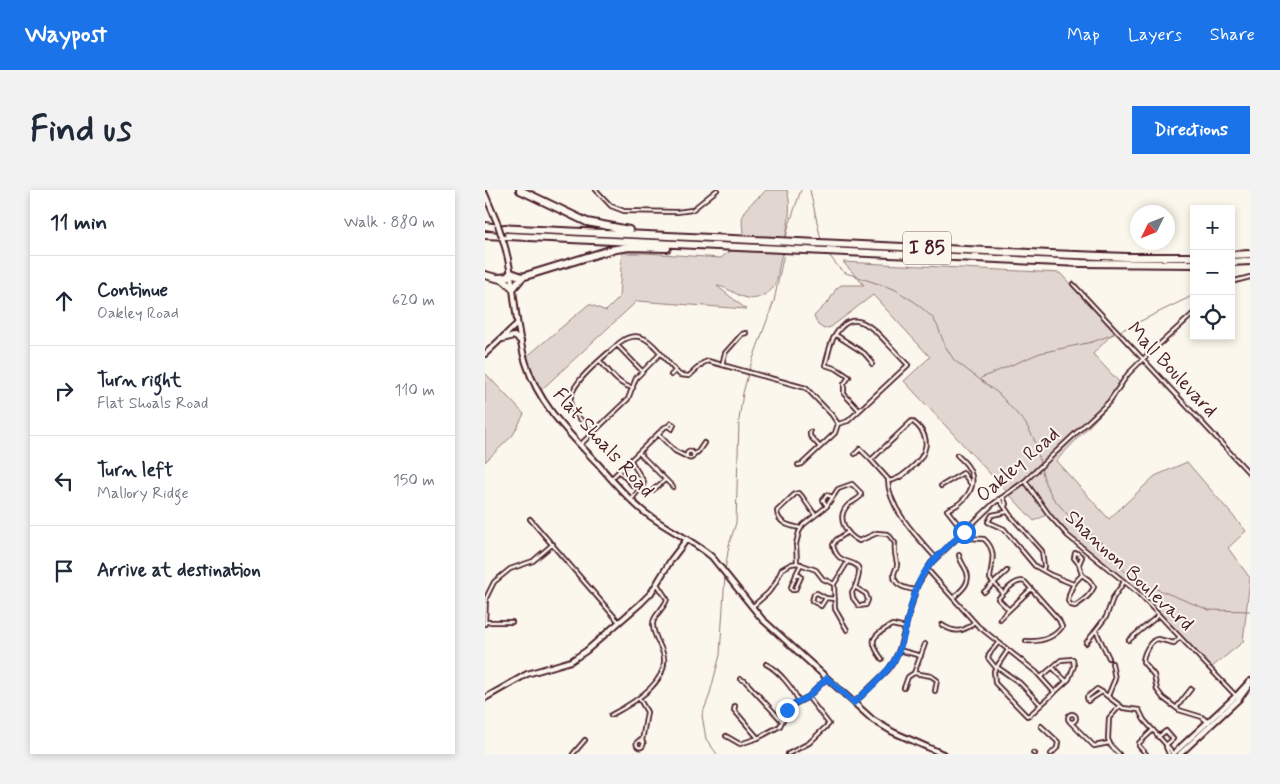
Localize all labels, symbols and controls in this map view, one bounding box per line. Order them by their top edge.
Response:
text: Waypost [25,20,107,51]
text: Map [1067,23,1100,47]
text: Layers [1128,23,1182,47]
text: Share [1210,23,1255,47]
button: Directions [1132,106,1250,154]
text: Find us [30,107,132,153]
north arrow [1130,205,1175,250]
map controls [1190,205,1235,340]
button: + [1190,205,1235,250]
text: 11 min [50,209,107,237]
text: Walk · 880 m [344,212,435,233]
road number: I 85 [903,232,951,264]
button: − [1190,250,1235,295]
text: Continue [97,278,168,303]
icon: ahead [50,287,78,315]
text: 620 m [392,290,435,311]
button: locate [1190,295,1235,340]
text: Oakley Road [97,303,179,324]
street label: Mall Boulevard [1121,316,1223,424]
text: Turn right [97,368,181,393]
icon: right [50,377,78,405]
text: 110 m [394,380,435,401]
street label: Flat Shoals Road [546,382,660,504]
text: Flat Shoals Road [97,393,208,414]
street label: Oakley Road [971,421,1065,509]
text: Turn left [97,458,173,483]
icon: left [50,467,78,495]
text: 150 m [393,470,435,491]
text: Mallory Ridge [97,483,189,504]
street label: Shannon Boulevard [1059,504,1199,638]
route start [953,521,976,544]
icon: arrive [50,557,78,585]
text: Arrive at destination [97,558,261,583]
route end [776,699,799,722]

